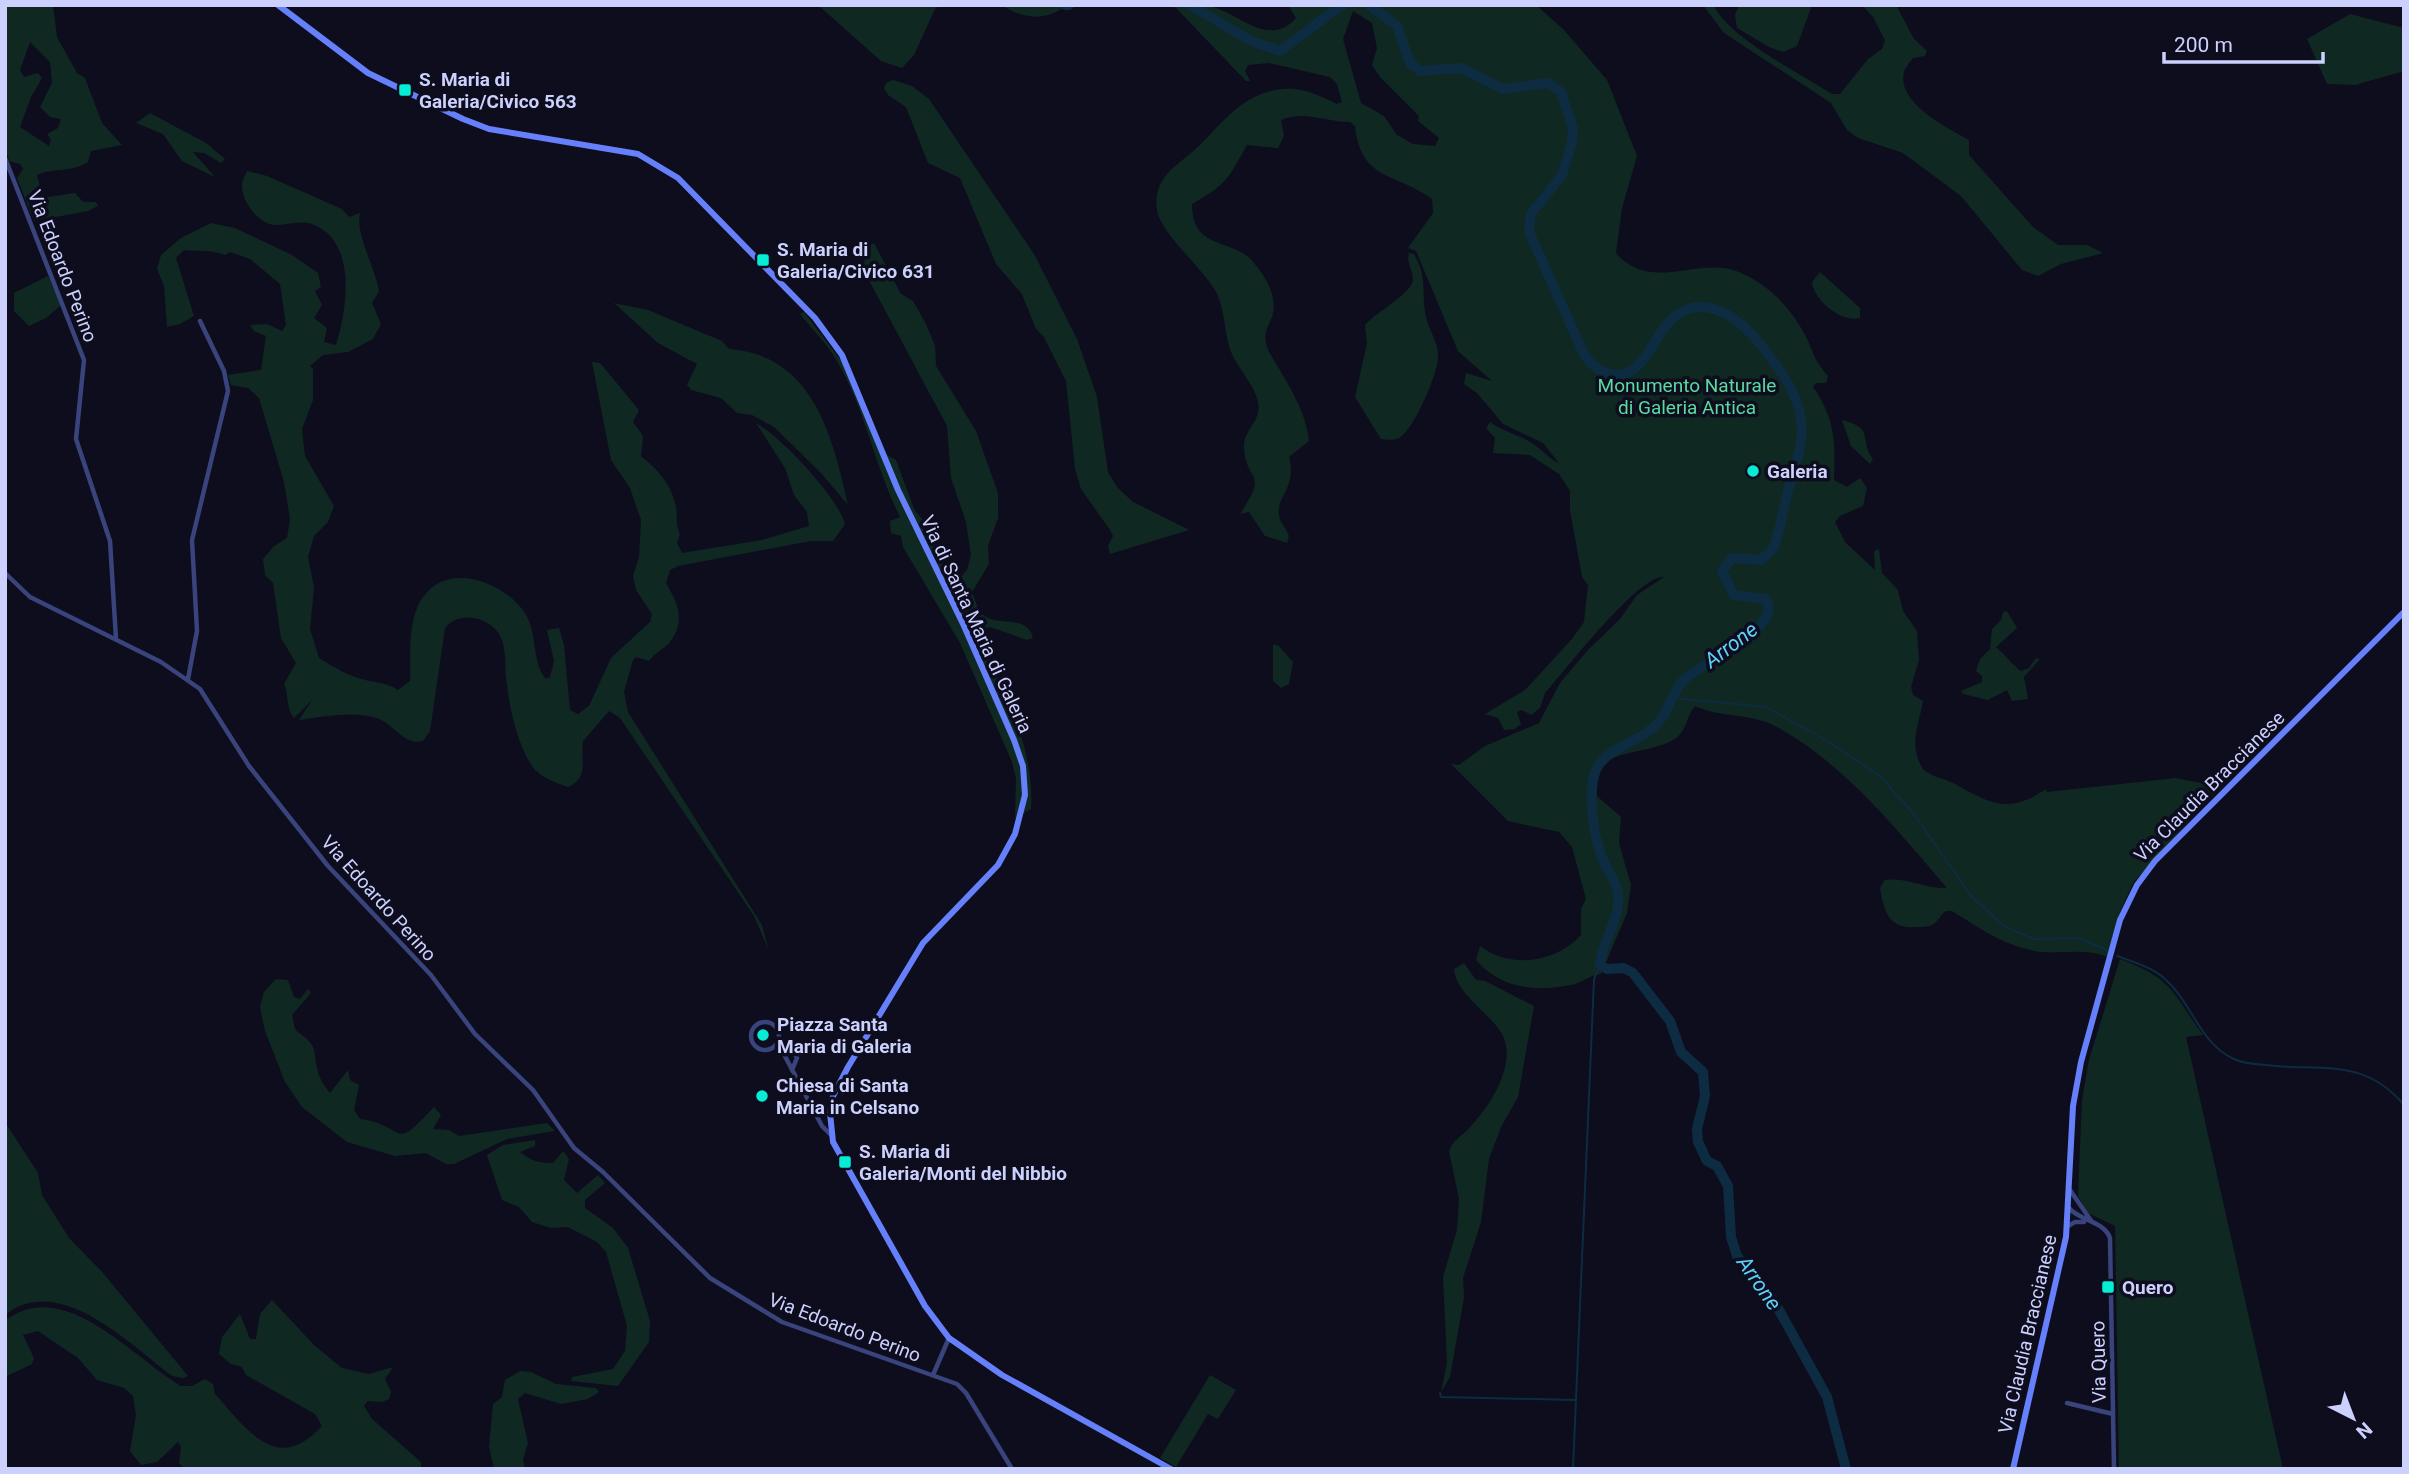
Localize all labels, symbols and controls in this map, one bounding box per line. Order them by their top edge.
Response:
scale bar [2164,21,2323,65]
text: 200 m [2174,33,2233,57]
place label: S. Maria di Galeria/Civico 563 [419,68,577,113]
marker: S. Maria di Galeria/Civico 563 [397,82,413,98]
street label: Via Edoardo Perino [23,187,102,346]
place label: S. Maria di Galeria/Civico 631 [777,238,935,283]
marker: S. Maria di Galeria/Civico 631 [755,252,771,268]
park label: Monumento Naturale di Galeria Antica [1598,374,1776,419]
place label: Galeria [1767,460,1828,483]
marker: Galeria [1745,463,1761,479]
street label: Via di Santa Maria di Galeria [916,512,1037,737]
water label: Arrone [1699,617,1763,673]
street label: Via Claudia Braccianese [2129,706,2289,866]
street label: Via Edoardo Perino [316,831,441,966]
place label: Piazza Santa Maria di Galeria [777,1013,912,1058]
marker: Piazza Santa Maria di Galeria [755,1027,771,1043]
place label: Chiesa di Santa Maria in Celsano [776,1074,919,1119]
marker: Chiesa di Santa Maria in Celsano [754,1088,770,1104]
place label: S. Maria di Galeria/Monti del Nibbio [859,1140,1067,1185]
marker: S. Maria di Galeria/Monti del Nibbio [837,1154,853,1170]
street label: Via Claudia Braccianese [1993,1232,2062,1436]
water label: Arrone [1731,1250,1786,1315]
place label: Quero [2122,1276,2174,1299]
marker: Quero [2100,1279,2116,1295]
street label: Via Edoardo Perino [765,1288,924,1367]
street label: Via Quero [2086,1321,2111,1403]
north arrow [2318,1383,2388,1453]
text: N [2351,1417,2377,1443]

